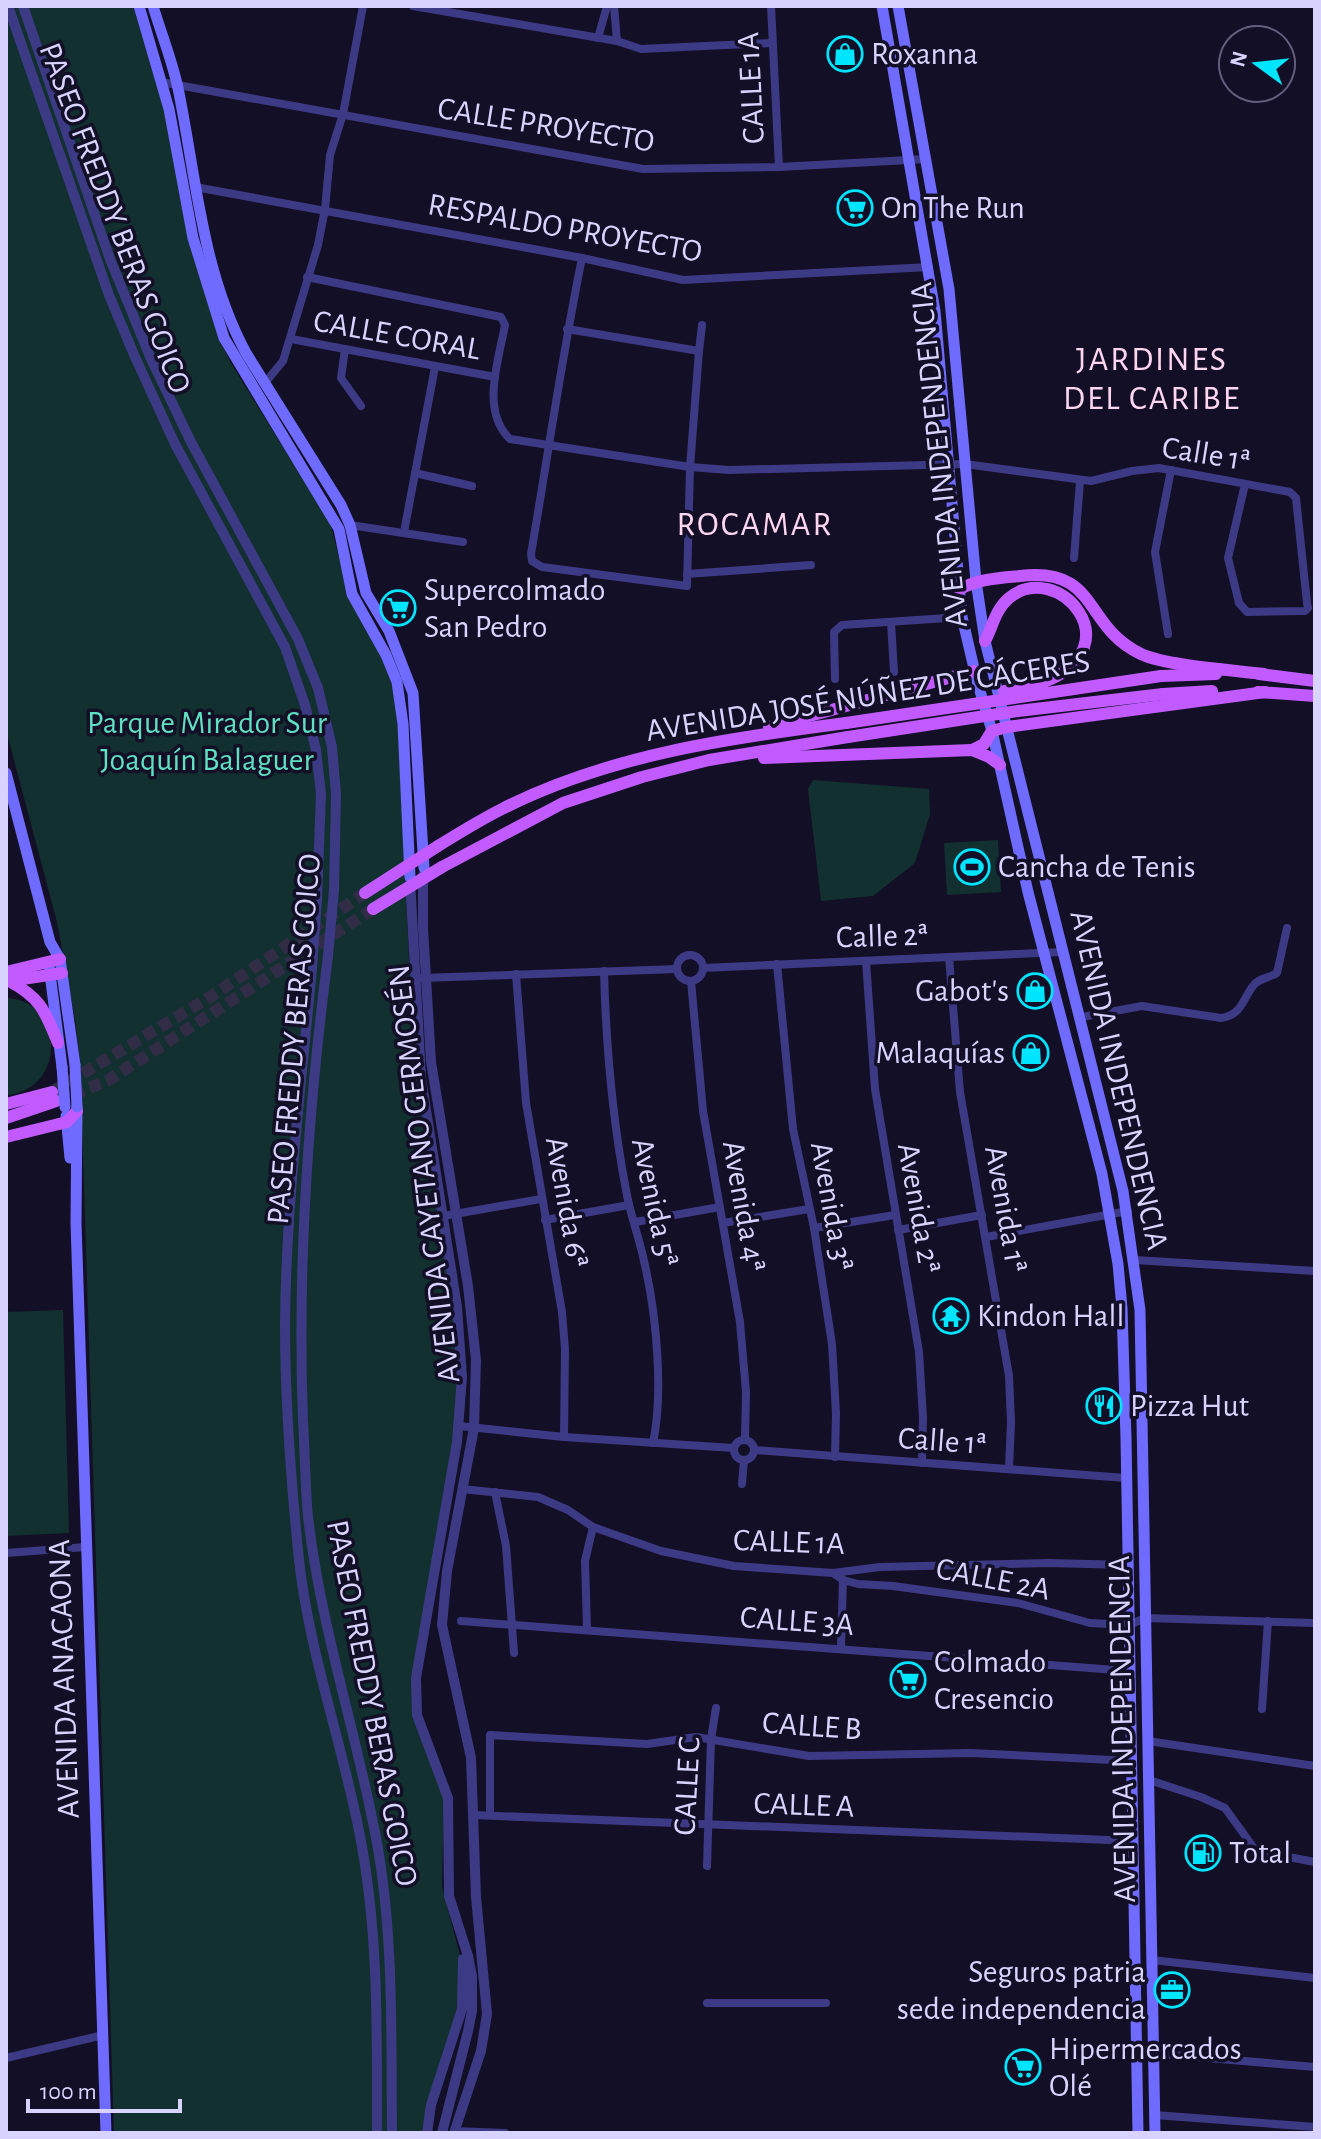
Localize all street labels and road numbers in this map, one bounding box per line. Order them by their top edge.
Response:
street label: CALLE 1A [732,31,770,145]
street label: PASEO FREDDY BERAS GOICO [33,38,197,398]
street label: CALLE PROYECTO [435,92,657,158]
street label: RESPALDO PROYECTO [425,188,705,268]
street label: AVENIDA INDEPENDENCIA [905,281,973,629]
street label: CALLE CORAL [311,305,484,366]
street label: Calle 1ª [1160,431,1252,477]
street label: AVENIDA JOSÉ NÚÑEZ DE CÁCERES [643,642,1092,747]
street label: PASEO FREDDY BERAS GOICO [262,852,326,1226]
street label: AVENIDA INDEPENDENCIA [1064,907,1174,1253]
street label: Calle 2ª [835,918,929,954]
street label: AVENIDA CAYETANO GERMOSÉN [379,963,466,1385]
street label: Avenida 6ª [540,1134,594,1270]
street label: Avenida 5ª [626,1135,684,1269]
street label: Avenida 4ª [717,1138,771,1274]
street label: Avenida 3ª [805,1139,859,1273]
street label: Avenida 2ª [892,1141,946,1275]
street label: Avenida 1ª [979,1143,1033,1275]
street label: Calle 1ª [897,1422,987,1460]
street label: PASEO FREDDY BERAS GOICO [321,1517,423,1889]
street label: CALLE 1A [732,1524,846,1560]
street label: AVENIDA ANACAONA [43,1539,85,1819]
street label: CALLE 2A [933,1552,1053,1606]
street label: AVENIDA INDEPENDENCIA [1103,1555,1141,1903]
street label: CALLE 3A [739,1601,855,1641]
street label: CALLE B [761,1707,863,1745]
street label: CALLE C [668,1736,706,1836]
street label: CALLE A [753,1787,855,1823]

